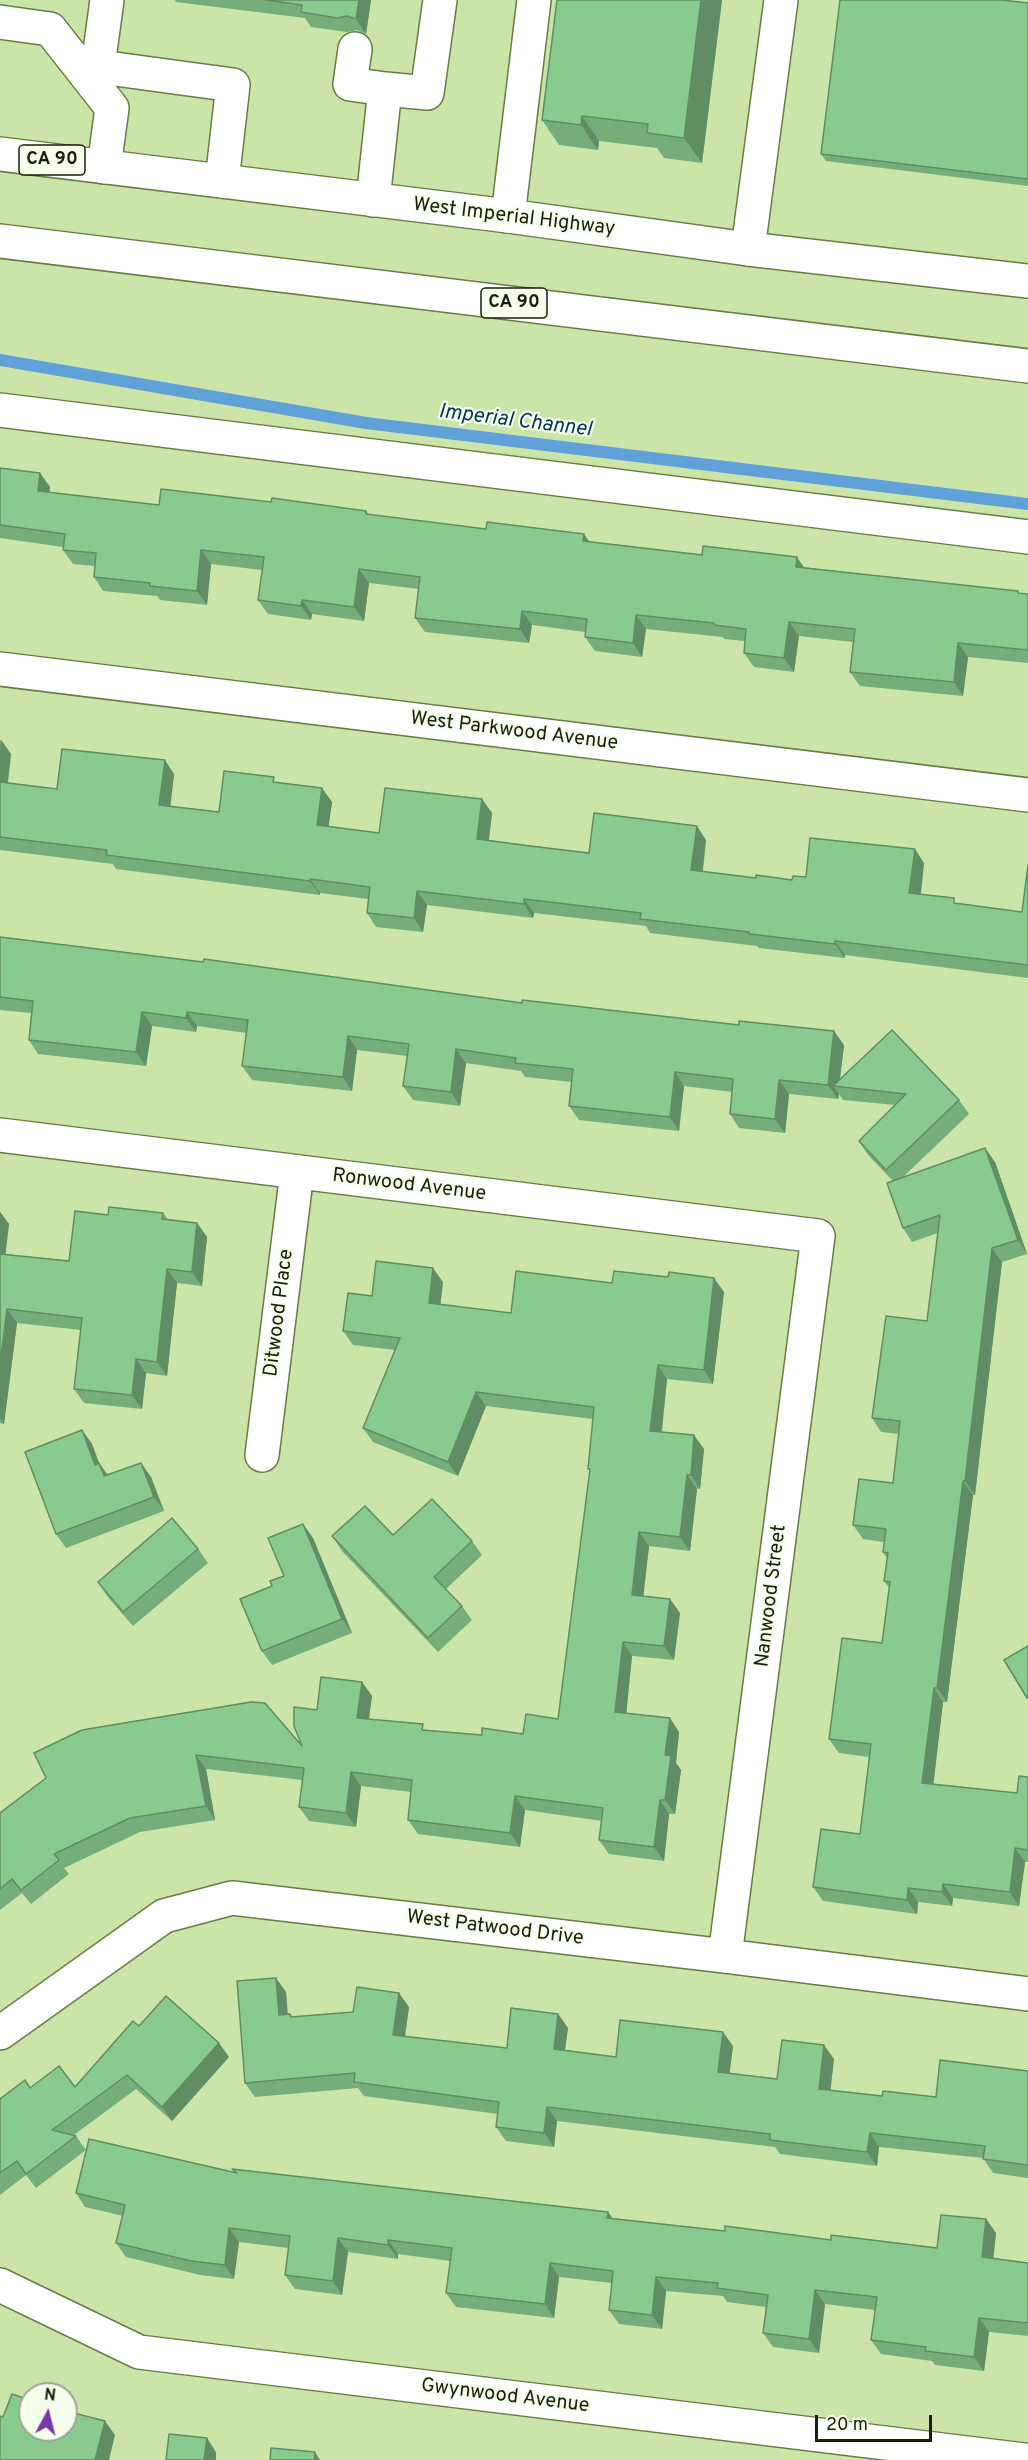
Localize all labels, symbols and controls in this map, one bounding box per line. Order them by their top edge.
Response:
road number: CA 90 [19,145,85,175]
street label: West Imperial Highway [411,194,617,242]
road number: CA 90 [481,288,547,318]
water label: Imperial Channel [437,400,593,444]
street label: West Parkwood Avenue [409,707,619,757]
street label: Ronwood Avenue [331,1165,487,1207]
street label: Ditwood Place [260,1248,300,1378]
street label: Nanwood Street [751,1523,793,1669]
street label: West Patwood Drive [405,1906,585,1952]
street label: Gwynwood Avenue [419,2375,591,2419]
north arrow [18,2382,78,2442]
text: N [43,2385,57,2407]
scale bar [818,2403,935,2441]
text: 20 m [826,2414,868,2437]

